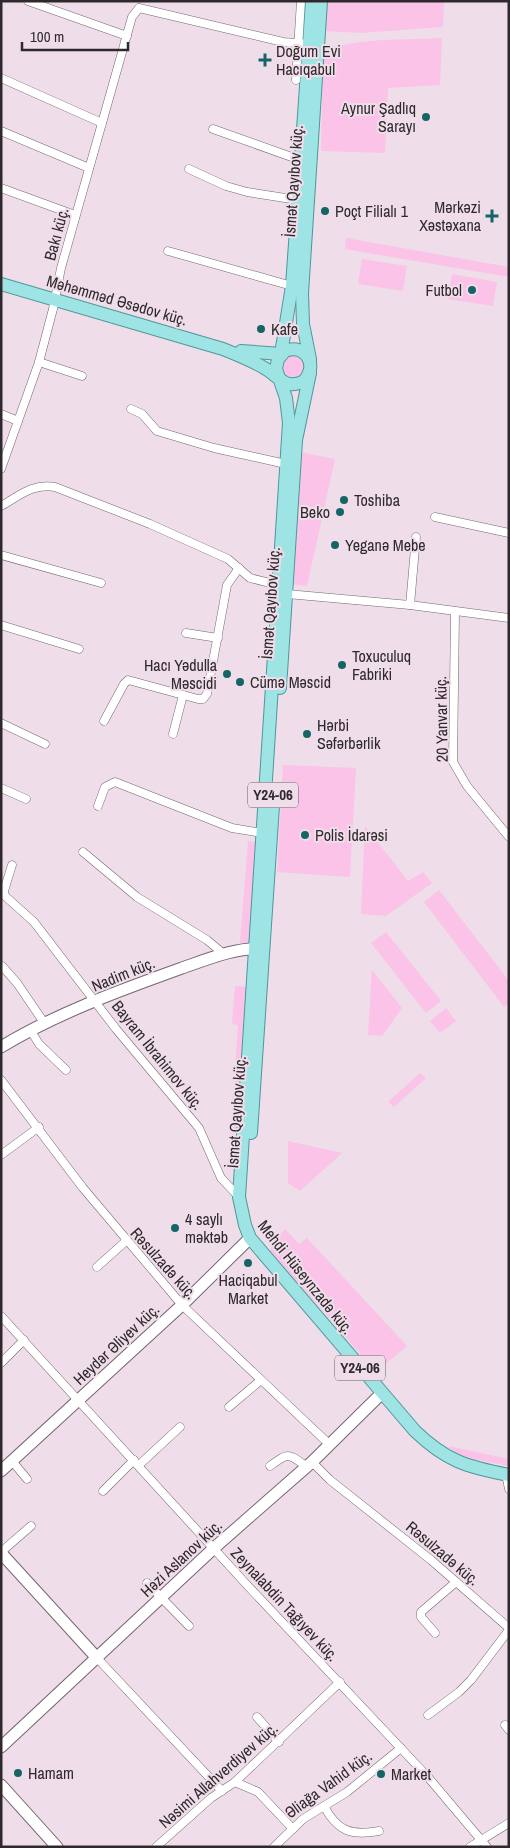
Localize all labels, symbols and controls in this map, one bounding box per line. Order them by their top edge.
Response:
scale bar [22,20,129,52]
text: 100 m [30,26,64,47]
place label: Doğum Evi Hacıqabul [276,40,341,80]
marker: Doğum Evi Hacıqabul [258,53,272,67]
place label: Aynur Şadlıq Sarayı [340,97,416,137]
marker: Aynur Şadlıq Sarayı [420,111,432,123]
street label: İsmət Qayıbov küç. [278,124,308,238]
place label: Mərkəzi Xəstəxana [419,196,482,236]
place label: Poçt Filialı 1 [335,200,409,222]
street label: Bakı küç. [38,205,74,263]
marker: Poçt Filialı 1 [319,205,331,217]
marker: Mərkəzi Xəstəxana [485,209,499,223]
street label: Məhəmməd Əsədov küç. [44,269,190,331]
place label: Futbol [426,279,462,301]
marker: Futbol [466,284,478,296]
place label: Kafe [271,318,298,340]
marker: Kafe [255,323,267,335]
place label: Toshiba [354,489,401,511]
marker: Toshiba [338,494,350,506]
place label: Beko [300,501,330,523]
marker: Beko [334,506,346,518]
place label: Yeganə Mebe [345,534,426,556]
marker: Yeganə Mebe [329,539,341,551]
street label: İsmət Qayıbov küç. [255,546,285,660]
place label: Toxuculuq Fabriki [352,645,411,685]
place label: Hacı Yədulla Məscidi [144,654,218,694]
marker: Toxuculuq Fabriki [336,659,348,671]
marker: Hacı Yədulla Məscidi [221,668,233,680]
place label: Cümə Məscid [250,671,331,693]
marker: Cümə Məscid [234,676,246,688]
street label: 20 Yanvar küç. [429,676,453,762]
place label: Hərbi Səfərbərlik [317,714,381,754]
marker: Hərbi Səfərbərlik [301,728,313,740]
road number: Y24-06 [248,782,298,808]
place label: Polis İdarəsi [315,824,388,846]
marker: Polis İdarəsi [299,829,311,841]
street label: Nadim küç. [88,951,158,997]
street label: Bayram İbrahimov küç. [107,996,209,1114]
street label: İsmət Qayıbov küç. [221,1055,251,1169]
place label: 4 saylı məktəb [185,1208,228,1248]
street label: Mehdi Hüseynzadə küç. [253,1215,359,1339]
street label: Rəsulzadə küç. [126,1222,202,1304]
marker: 4 saylı məktəb [169,1222,181,1234]
marker: Haciqabul Market [242,1257,254,1269]
place label: Haciqabul Market [218,1269,278,1309]
street label: Heydər Əliyev küç. [68,1298,164,1390]
road number: Y24-06 [335,1356,385,1380]
street label: Həzi Aslanov küç. [135,1514,227,1602]
street label: Rəsulzadə küç. [402,1516,484,1590]
street label: Zeynalabdin Tağıyev küç. [226,1542,344,1666]
street label: Nəsimi Allahverdiyev küç. [154,1717,282,1833]
street label: Əliağa Vahid küç. [280,1745,376,1823]
place label: Hamam [28,1762,74,1784]
place label: Market [391,1763,431,1785]
marker: Hamam [12,1767,24,1779]
marker: Market [375,1768,387,1780]

